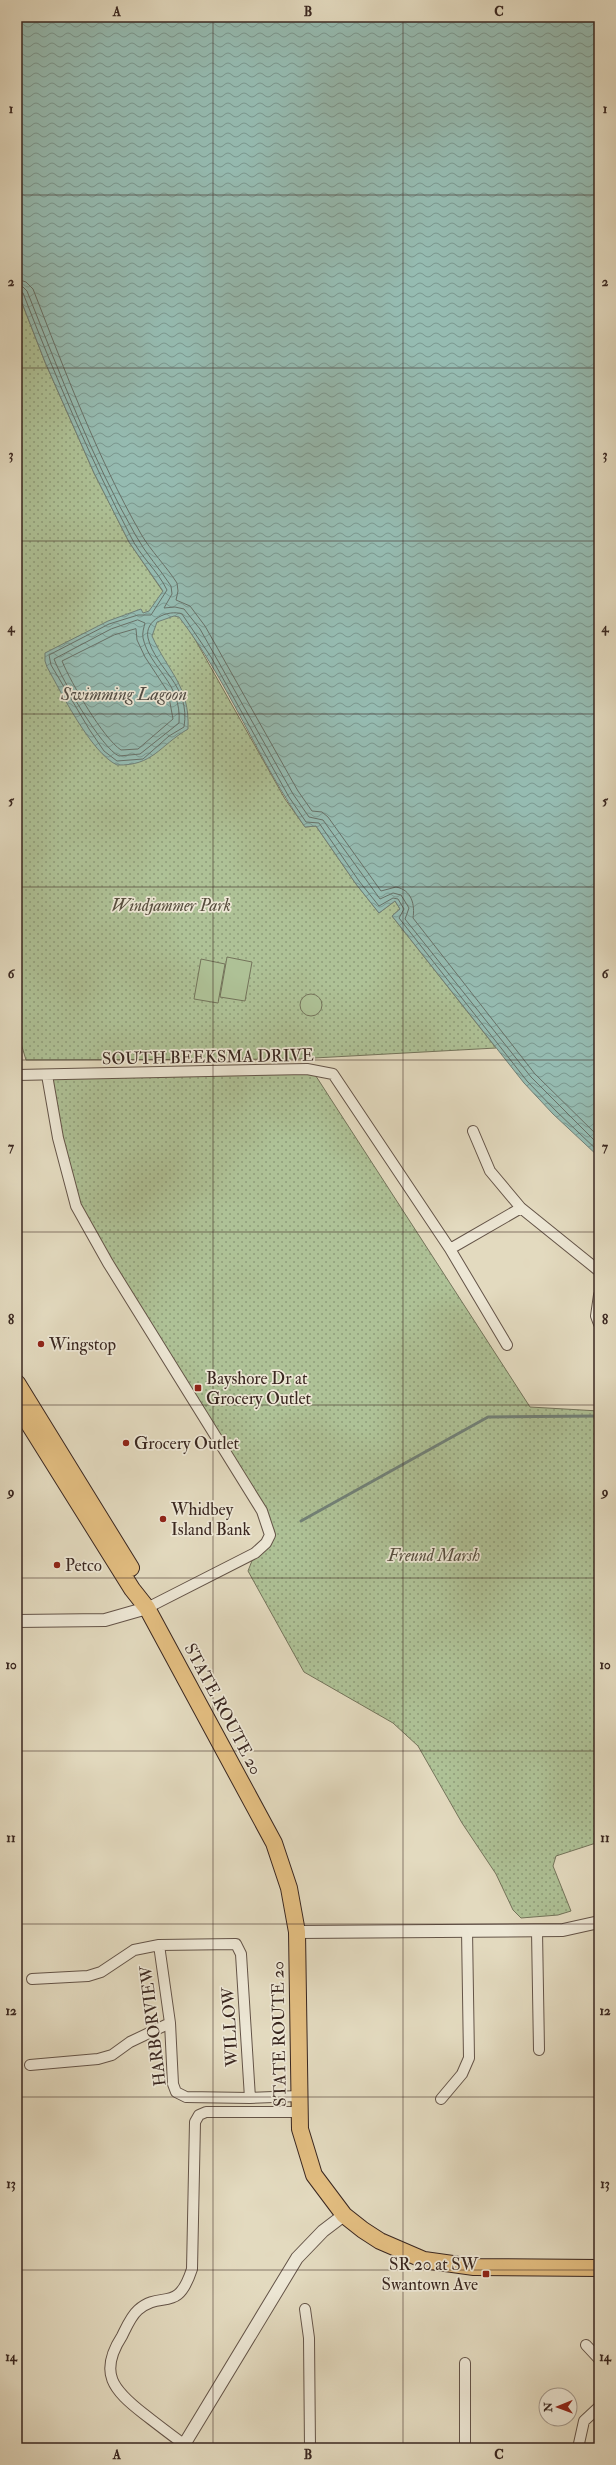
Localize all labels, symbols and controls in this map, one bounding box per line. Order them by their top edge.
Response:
text: A [112,4,122,20]
text: B [304,4,312,20]
text: C [494,4,504,20]
text: 1 [9,101,14,117]
text: 1 [603,101,608,117]
text: 2 [8,274,15,290]
text: 2 [602,274,609,290]
text: 3 [9,447,14,463]
text: 3 [603,447,608,463]
text: 4 [6,620,15,636]
text: 4 [600,620,609,636]
water label: Swimming Lagoon [60,683,187,706]
text: 5 [8,793,14,809]
text: 5 [602,793,608,809]
park label: Windjammer Park [111,895,231,916]
text: 6 [8,966,16,982]
text: 6 [602,966,610,982]
street label: SOUTH BEEKSMA DRIVE [102,1045,314,1069]
text: 7 [8,1139,15,1155]
text: 7 [602,1139,609,1155]
text: 8 [8,1312,14,1328]
text: 8 [602,1312,608,1328]
place label: Wingstop [48,1334,116,1356]
marker: Wingstop [36,1339,46,1349]
place label: Bayshore Dr at Grocery Outlet [206,1368,312,1410]
marker: Bayshore Dr at Grocery Outlet [193,1383,203,1393]
place label: Grocery Outlet [134,1433,240,1455]
marker: Grocery Outlet [121,1438,131,1448]
text: 9 [6,1484,15,1500]
text: 9 [600,1484,609,1500]
place label: Whidbey Island Bank [170,1499,251,1540]
marker: Whidbey Island Bank [158,1514,168,1524]
park label: Freund Marsh [387,1545,481,1566]
place label: Petco [65,1555,102,1576]
marker: Petco [52,1560,62,1570]
street label: STATE ROUTE 20 [180,1640,266,1778]
text: 10 [5,1657,17,1673]
text: 10 [599,1657,611,1673]
text: 11 [6,1830,16,1846]
text: 11 [600,1830,610,1846]
street label: STATE ROUTE 20 [267,1961,291,2107]
street label: HARBORVIEW [135,1964,171,2087]
street label: WILLOW [217,1986,243,2068]
text: 12 [5,2003,17,2019]
text: 12 [599,2003,611,2019]
text: 13 [6,2176,16,2192]
text: 13 [600,2176,610,2192]
place label: SR 20 at SW Swantown Ave [382,2254,479,2295]
marker: SR 20 at SW Swantown Ave [481,2269,491,2279]
text: 14 [5,2349,18,2365]
text: 14 [599,2349,612,2365]
north arrow [538,2387,578,2427]
text: N [542,2401,555,2413]
text: A [112,2447,122,2463]
text: B [304,2447,312,2463]
text: C [494,2447,504,2463]

